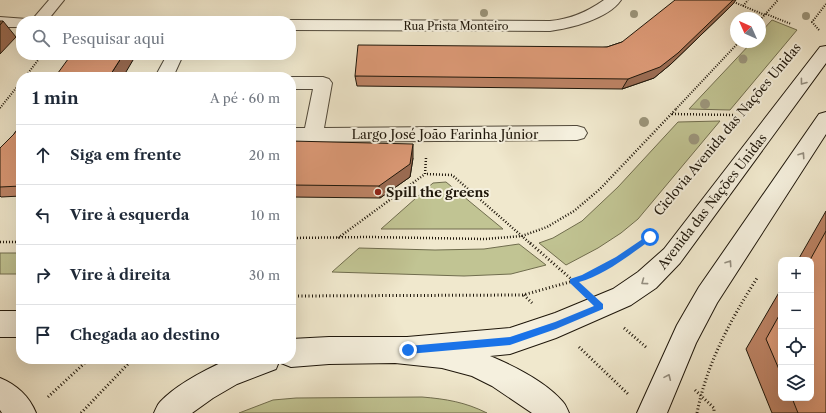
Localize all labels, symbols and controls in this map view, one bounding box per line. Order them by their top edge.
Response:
north arrow [730,12,766,48]
search box [16,16,296,60]
street label: Rua Prista Monteiro [404,19,509,33]
icon: search [30,27,52,49]
text: Pesquisar aqui [62,29,165,48]
street label: Ciclovia Avenida das Nações Unidas [650,39,804,219]
one-way arrow [800,78,807,85]
text: 1 min [32,88,79,108]
text: A pé · 60 m [210,90,280,106]
street label: Largo José João Farinha Júnior [351,126,539,142]
street label: Avenida das Nações Unidas [654,130,770,272]
icon: ahead [32,144,54,166]
text: Siga em frente [70,145,181,164]
text: 20 m [249,147,280,163]
one-way arrow [797,153,804,160]
place label: Spill the greens [386,184,489,200]
marker: Spill the greens [373,187,383,197]
icon: left [32,204,54,226]
text: Vire à esquerda [70,205,189,224]
text: 10 m [251,207,280,223]
route start [641,228,659,246]
map controls [778,257,814,401]
button: + [778,257,814,293]
one-way arrow [724,260,732,267]
icon: right [32,264,54,286]
text: Vire à direita [70,265,170,284]
text: 30 m [249,267,280,283]
one-way arrow [641,278,648,285]
button: − [778,293,814,329]
icon: arrive [32,324,54,346]
text: Chegada ao destino [70,325,220,344]
button: locate [778,329,814,365]
route end [399,341,417,359]
button: layers [778,365,814,401]
one-way arrow [663,374,671,382]

